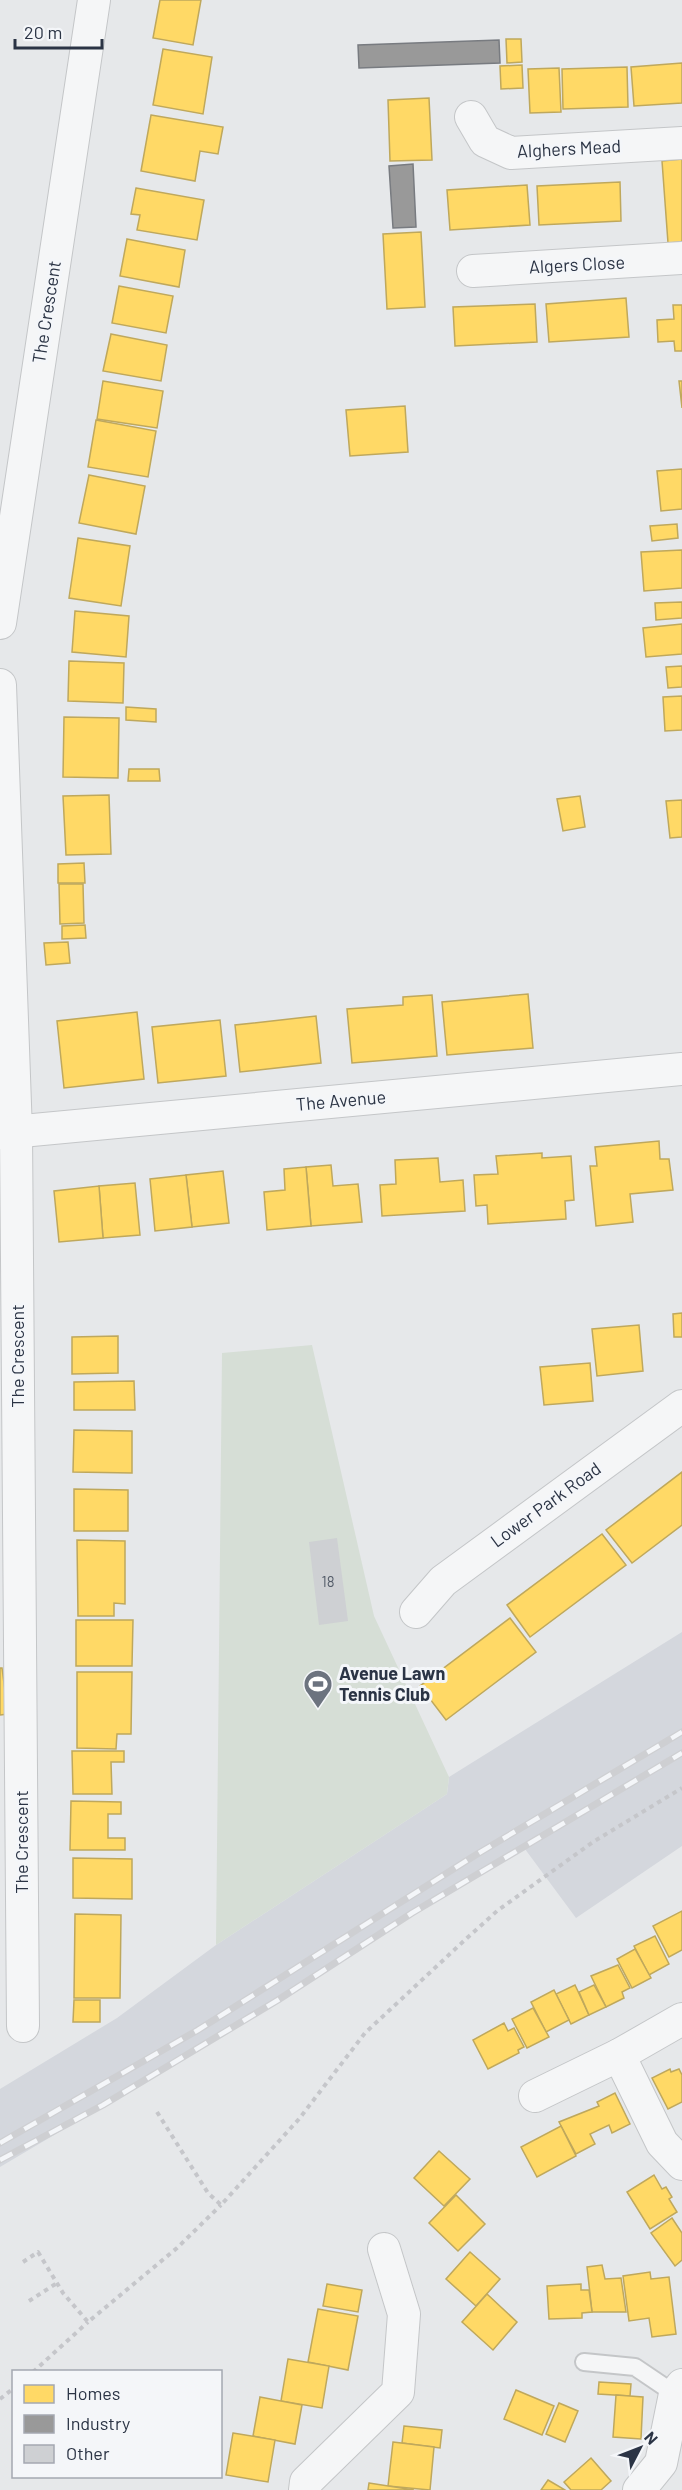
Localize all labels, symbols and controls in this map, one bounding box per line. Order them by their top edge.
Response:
scale bar [15,12,102,50]
text: 20 m [24,21,62,43]
street label: Alghers Mead [516,134,621,162]
street label: Algers Close [528,250,626,278]
street label: The Crescent [27,259,65,365]
street label: The Avenue [295,1085,387,1115]
street label: The Crescent [6,1304,28,1408]
street label: Lower Park Road [486,1457,605,1552]
house number: 18 [321,1572,335,1590]
place label: Avenue Lawn Tennis Club [339,1662,445,1705]
sports icon: Avenue Lawn Tennis Club [302,1668,334,1710]
street label: The Crescent [10,1790,32,1894]
legend [12,2370,222,2478]
text: Homes [66,2382,120,2404]
text: Industry [66,2412,130,2434]
north arrow [610,2418,670,2478]
text: N [641,2427,662,2448]
text: Other [66,2442,110,2464]

